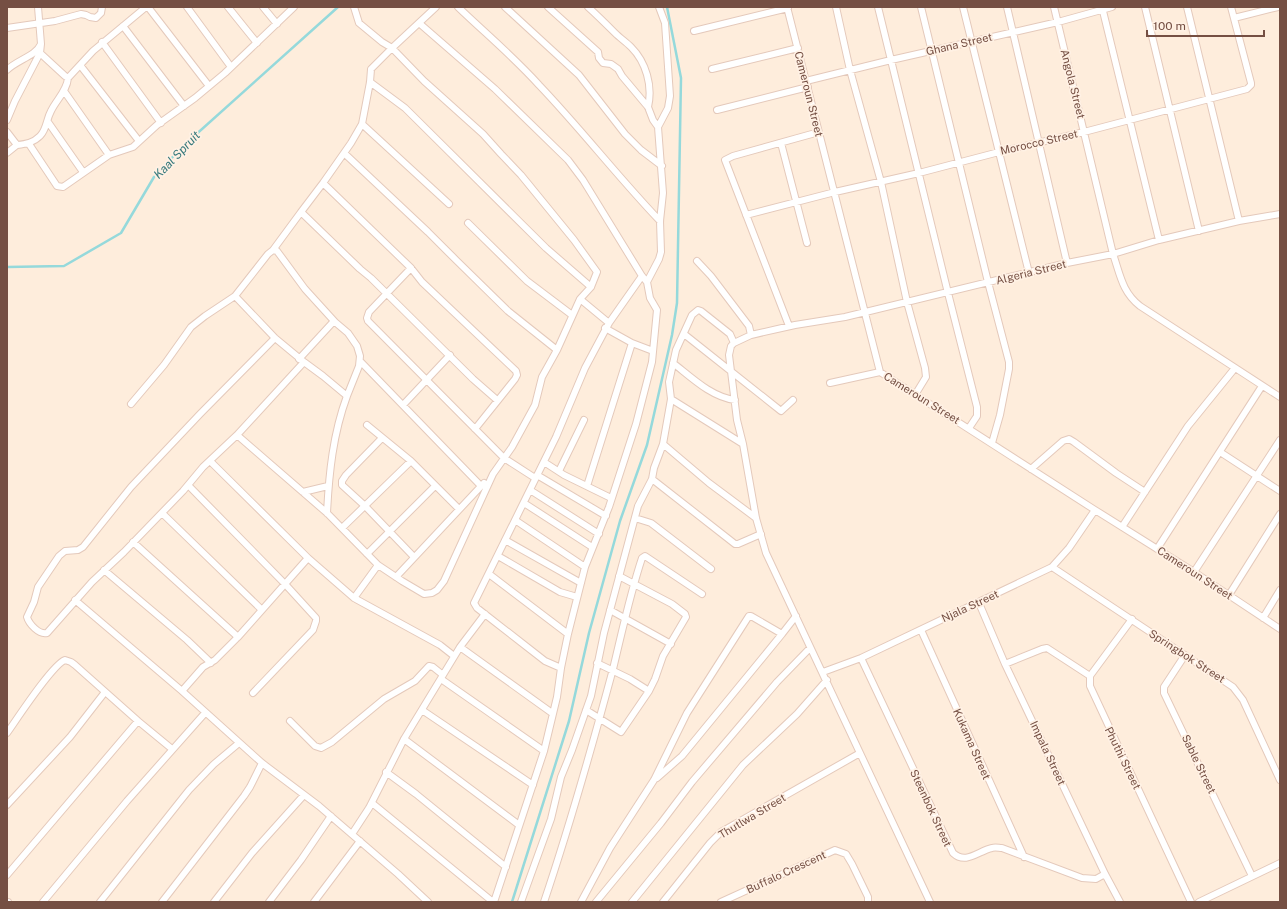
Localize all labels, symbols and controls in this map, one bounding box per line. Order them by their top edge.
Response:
scale bar [1147,12,1264,38]
text: 100 m [1153,19,1186,33]
street label: Ghana Street [925,31,993,57]
street label: Angola Street [1059,48,1087,120]
street label: Cameroun Street [793,50,825,138]
street label: Morocco Street [999,127,1079,157]
water label: Kaal Spruit [151,128,203,182]
street label: Algeria Street [995,257,1067,287]
street label: Cameroun Street [882,370,962,426]
street label: Cameroun Street [1155,544,1235,602]
street label: Njala Street [940,588,1000,624]
street label: Springbok Street [1147,627,1227,685]
street label: Kukama Street [951,707,993,781]
street label: Impala Street [1028,719,1068,787]
street label: Phuthi Street [1103,725,1143,791]
street label: Sable Street [1180,733,1218,795]
street label: Steenbok Street [908,767,954,849]
street label: Thutlwa Street [716,791,788,841]
street label: Buffalo Crescent [744,848,828,896]

